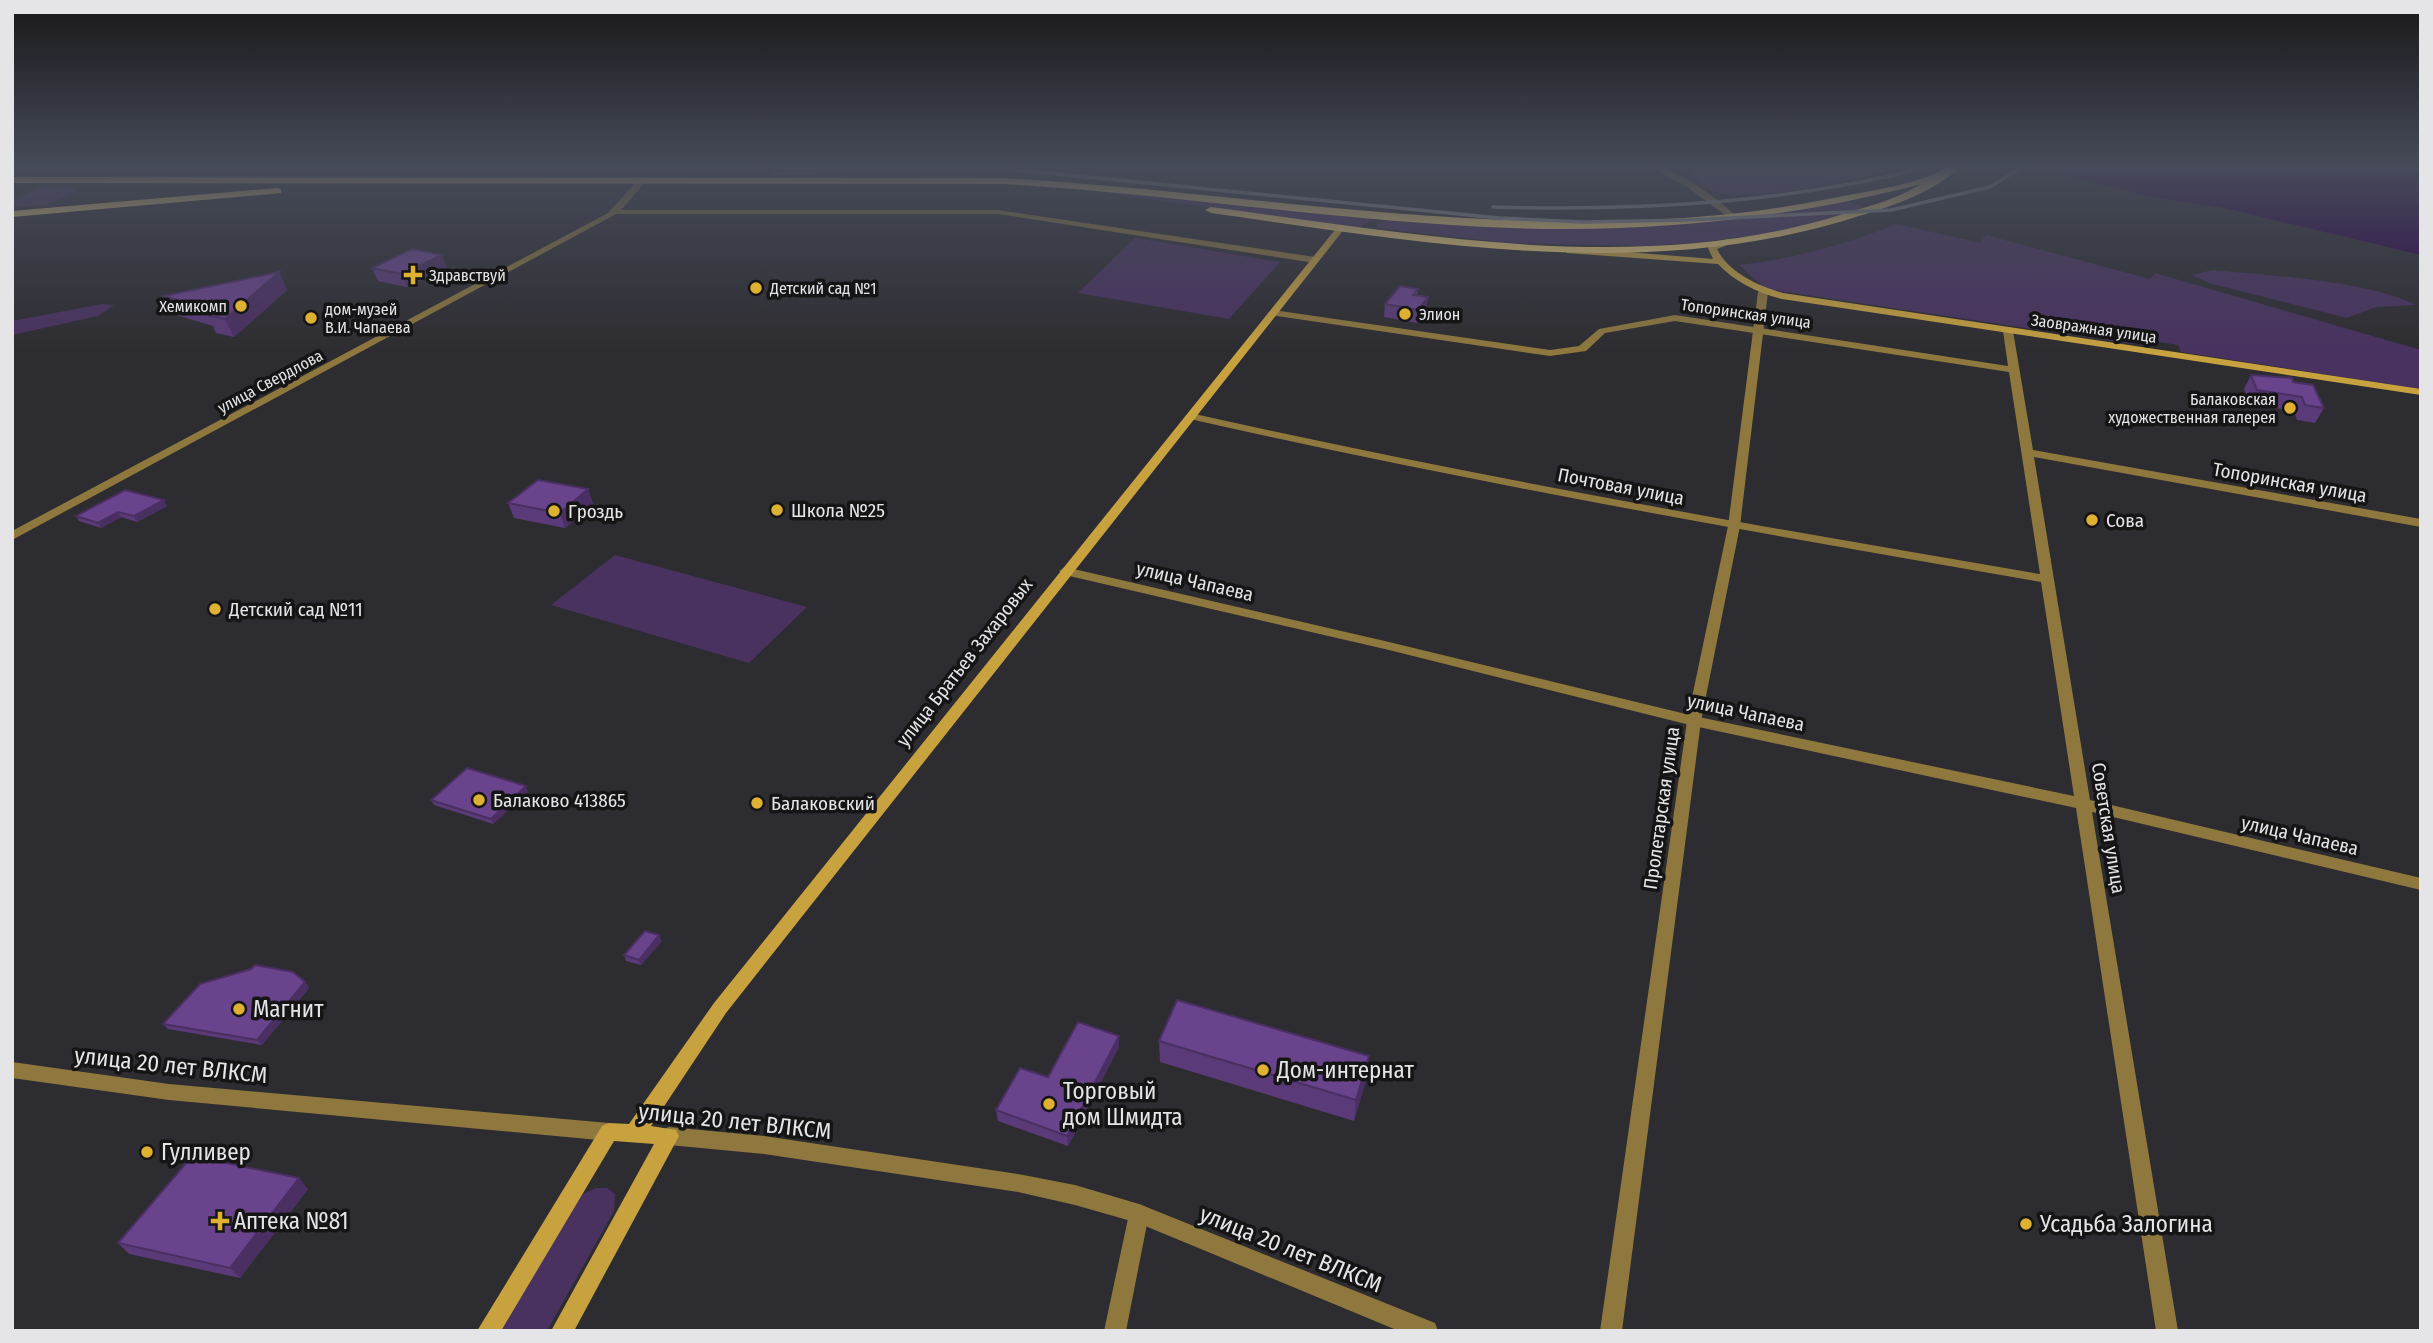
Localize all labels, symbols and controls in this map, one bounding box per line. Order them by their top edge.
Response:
marker: Здравствуй [403,265,423,285]
place label: Здравствуй [429,266,506,285]
place label: Детский сад №1 [769,279,877,298]
marker: Детский сад №1 [748,280,764,296]
street label: Топоринская улица [1680,295,1812,332]
place label: Хемикомп [159,297,227,316]
marker: Хемикомп [233,298,249,314]
place label: дом-музей В.И. Чапаева [325,300,411,337]
place label: Элион [1419,305,1460,324]
marker: Элион [1397,306,1413,322]
marker: дом-музей В.И. Чапаева [303,310,319,326]
street label: Заовражная улица [2030,310,2158,347]
street label: улица Свердлова [214,346,326,417]
place label: Балаковская художественная галерея [2108,390,2276,427]
marker: Балаковская художественная галерея [2282,400,2298,416]
street label: Топоринская улица [2211,458,2369,507]
street label: Почтовая улица [1556,463,1686,510]
place label: Школа №25 [791,499,885,522]
place label: Гроздь [568,500,623,523]
marker: Школа №25 [769,502,785,518]
marker: Гроздь [546,503,562,519]
place label: Сова [2106,509,2144,532]
marker: Сова [2084,512,2100,528]
street label: улица Чапаева [1134,557,1256,606]
street label: улица Братьев Захаровых [892,573,1038,751]
place label: Детский сад №11 [228,598,363,621]
marker: Детский сад №11 [207,601,223,617]
street label: улица Чапаева [1685,689,1807,736]
street label: Пролетарская улица [1639,725,1684,891]
street label: Советская улица [2087,761,2130,895]
place label: Балаково 413865 [493,789,626,812]
marker: Балаково 413865 [471,792,487,808]
place label: Балаковский [771,792,875,815]
marker: Балаковский [749,795,765,811]
street label: улица Чапаева [2239,811,2361,860]
place label: Магнит [253,995,324,1023]
marker: Магнит [231,1001,247,1017]
street label: улица 20 лет ВЛКСМ [73,1041,269,1089]
place label: Дом-интернат [1276,1056,1414,1084]
marker: Дом-интернат [1255,1062,1271,1078]
place label: Торговый дом Шмидта [1063,1077,1183,1131]
marker: Торговый дом Шмидта [1041,1096,1057,1112]
street label: улица 20 лет ВЛКСМ [637,1097,833,1145]
place label: Гулливер [161,1138,251,1166]
marker: Гулливер [139,1144,155,1160]
street label: улица 20 лет ВЛКСМ [1196,1200,1386,1298]
place label: Аптека №81 [234,1207,349,1235]
place label: Усадьба Залогина [2039,1210,2213,1238]
marker: Аптека №81 [212,1213,228,1229]
marker: Усадьба Залогина [2018,1216,2034,1232]

